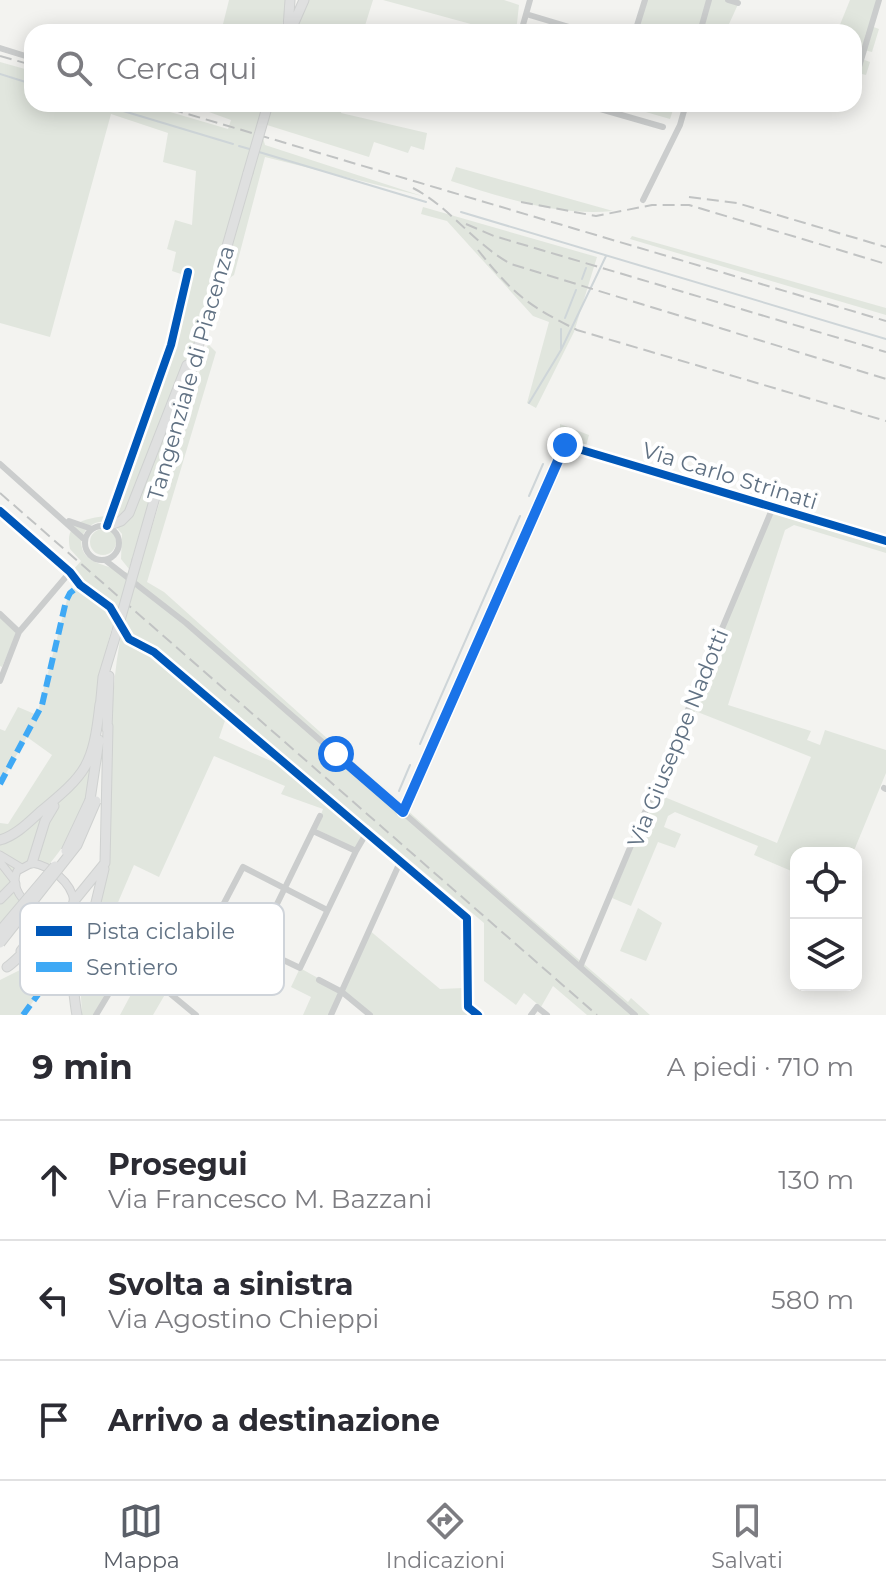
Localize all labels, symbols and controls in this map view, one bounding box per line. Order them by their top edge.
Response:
search box [24,24,862,112]
icon: search [52,46,96,90]
text: Cerca qui [116,50,257,87]
street label: Tangenziale di Piacenza [142,242,240,504]
route end [547,427,583,463]
street label: Via Carlo Strinati [639,436,821,516]
street label: Via Giuseppe Nadotti [622,625,734,851]
route start [318,736,354,772]
map controls [790,847,862,991]
button: locate [790,847,862,919]
legend [20,903,284,995]
text: Pista ciclabile [86,918,235,945]
button: layers [790,919,862,991]
text: Sentiero [86,954,178,981]
text: 9 min [32,1046,133,1088]
text: A piedi · 710 m [667,1051,854,1083]
text: Prosegui [108,1146,247,1183]
icon: ahead [32,1158,76,1202]
text: 130 m [778,1164,854,1196]
text: Via Francesco M. Bazzani [108,1183,432,1215]
text: Svolta a sinistra [108,1266,354,1303]
icon: left [32,1278,76,1322]
text: 580 m [771,1284,854,1316]
text: Via Agostino Chieppi [108,1303,379,1335]
icon: arrive [32,1398,76,1442]
text: Arrivo a destinazione [108,1402,440,1439]
tab: Mappa [103,1499,180,1574]
tab: Indicazioni [386,1499,505,1574]
tab: Salvati [711,1499,783,1574]

